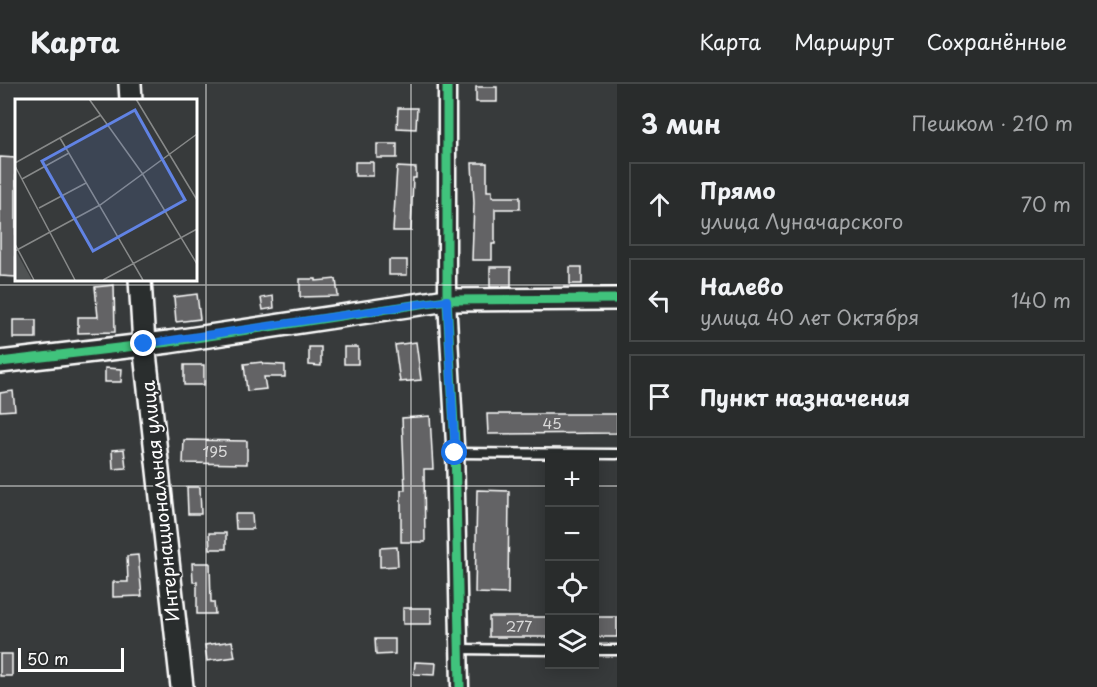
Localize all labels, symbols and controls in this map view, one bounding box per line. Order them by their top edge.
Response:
text: Карта [30,20,120,63]
text: Карта [700,25,761,57]
text: Маршрут [794,25,894,57]
text: Сохранённые [927,25,1067,57]
inset map [15,99,196,280]
text: 3 мин [641,104,721,143]
text: Пешком · 210 m [912,108,1073,138]
text: Прямо [700,173,775,206]
icon: ahead [643,188,676,221]
text: 70 m [1021,189,1071,219]
text: улица Луначарского [700,206,903,236]
text: Налево [700,269,783,302]
icon: left [643,284,676,317]
text: 140 m [1011,285,1071,315]
text: улица 40 лет Октября [700,302,919,332]
route end [130,330,156,356]
street label: Интернациональная улица [133,379,186,623]
icon: arrive [643,380,676,413]
text: Пункт назначения [700,380,910,413]
house number: 45 [542,411,562,434]
house number: 195 [202,439,228,462]
route start [441,439,467,465]
map controls [545,453,599,669]
button: + [545,453,599,507]
button: − [545,507,599,561]
button: locate [545,561,599,615]
house number: 277 [506,614,532,637]
button: layers [545,615,599,669]
scale bar [18,645,124,672]
text: 50 m [27,646,68,670]

